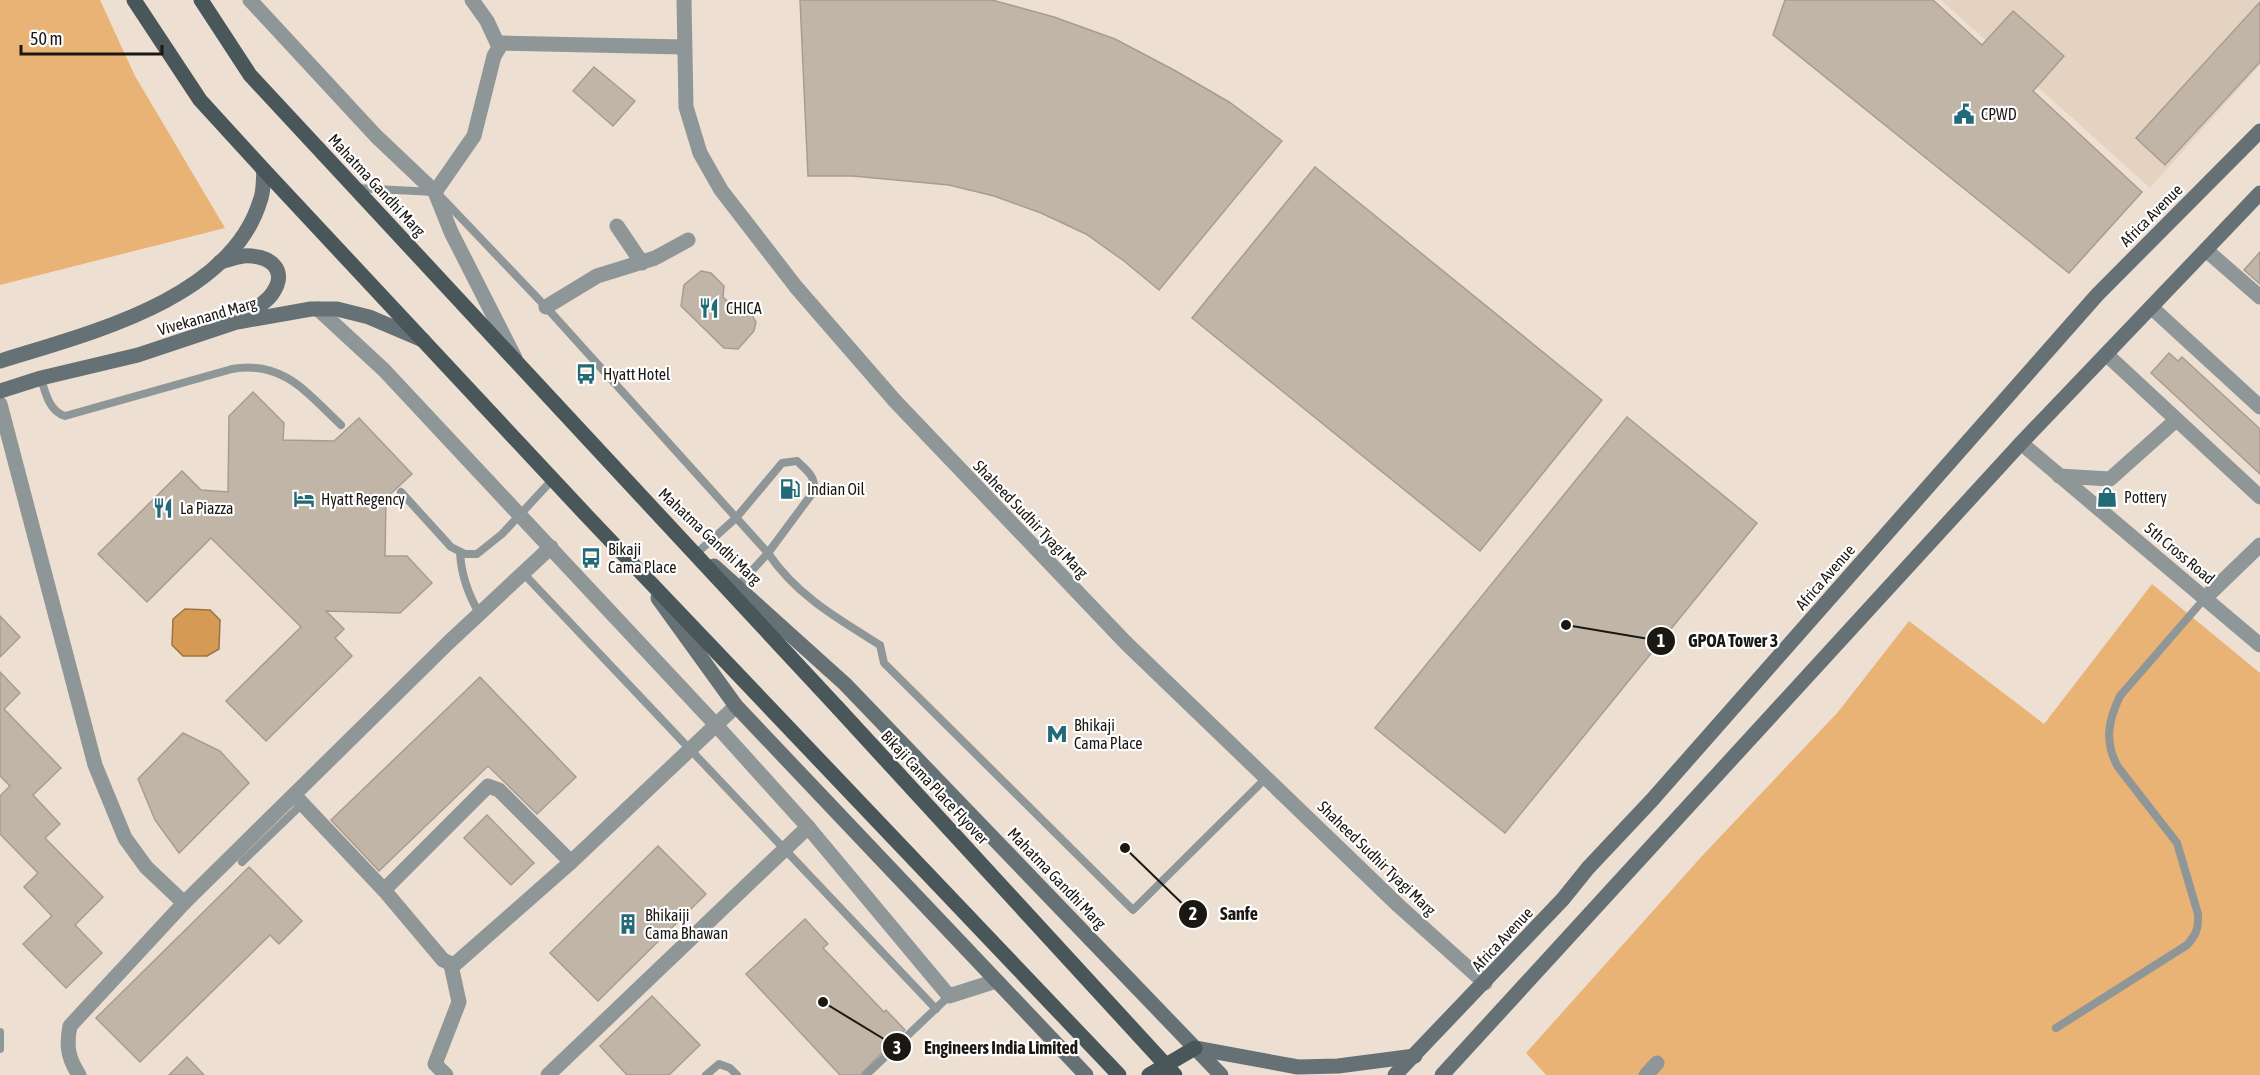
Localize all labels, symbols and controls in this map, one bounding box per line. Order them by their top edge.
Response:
scale bar [21,18,162,56]
text: 50 m [30,28,62,49]
public building icon: CPWD [1952,102,1976,126]
place label: CPWD [1981,105,2017,123]
street label: Mahatma Gandhi Marg [324,130,429,241]
street label: Africa Avenue [2116,180,2186,250]
street label: Vivekanand Marg [156,293,259,340]
restaurant icon: CHICA [697,296,721,320]
place label: CHICA [726,299,762,317]
bus stop icon: Hyatt Hotel [574,362,598,386]
place label: Hyatt Hotel [603,365,671,384]
street label: Shaheed Sudhir Tyagi Marg [969,456,1092,582]
fuel station icon: Indian Oil [778,477,802,501]
place label: Indian Oil [807,480,866,498]
street label: Mahatma Gandhi Marg [654,484,765,589]
shop icon: Pottery [2095,485,2119,509]
hotel icon: Hyatt Regency [292,487,316,511]
place label: Pottery [2124,488,2167,507]
place label: Hyatt Regency [321,490,405,509]
restaurant icon: La Piazza [151,496,175,520]
place label: La Piazza [180,499,233,517]
street label: 5th Cross Road [2141,519,2219,587]
place label: Bikaji Cama Place [608,540,677,576]
street label: Africa Avenue [1792,541,1858,613]
bus stop icon: Bikaji Cama Place [579,546,603,570]
callout: GPOA Tower 3 [1646,623,1790,659]
text: 1 [1657,630,1665,651]
text: GPOA Tower 3 [1688,630,1778,651]
place label: Bhikaji Cama Place [1074,716,1143,752]
metro station icon: Bhikaji Cama Place [1045,722,1069,746]
street label: Bikaji Cama Place Flyover [877,726,992,848]
street label: Shaheed Sudhir Tyagi Marg [1314,797,1440,920]
street label: Mahatma Gandhi Marg [1004,824,1110,933]
callout: Sanfe [1178,896,1270,932]
text: 2 [1189,903,1197,924]
text: Sanfe [1220,903,1258,924]
street label: Africa Avenue [1468,903,1536,975]
place label: Bhikaiji Cama Bhawan [645,906,728,942]
building icon: Bhikaiji Cama Bhawan [616,912,640,936]
callout: Engineers India Limited [882,1029,1090,1065]
text: 3 [893,1037,901,1058]
text: Engineers India Limited [924,1037,1078,1058]

